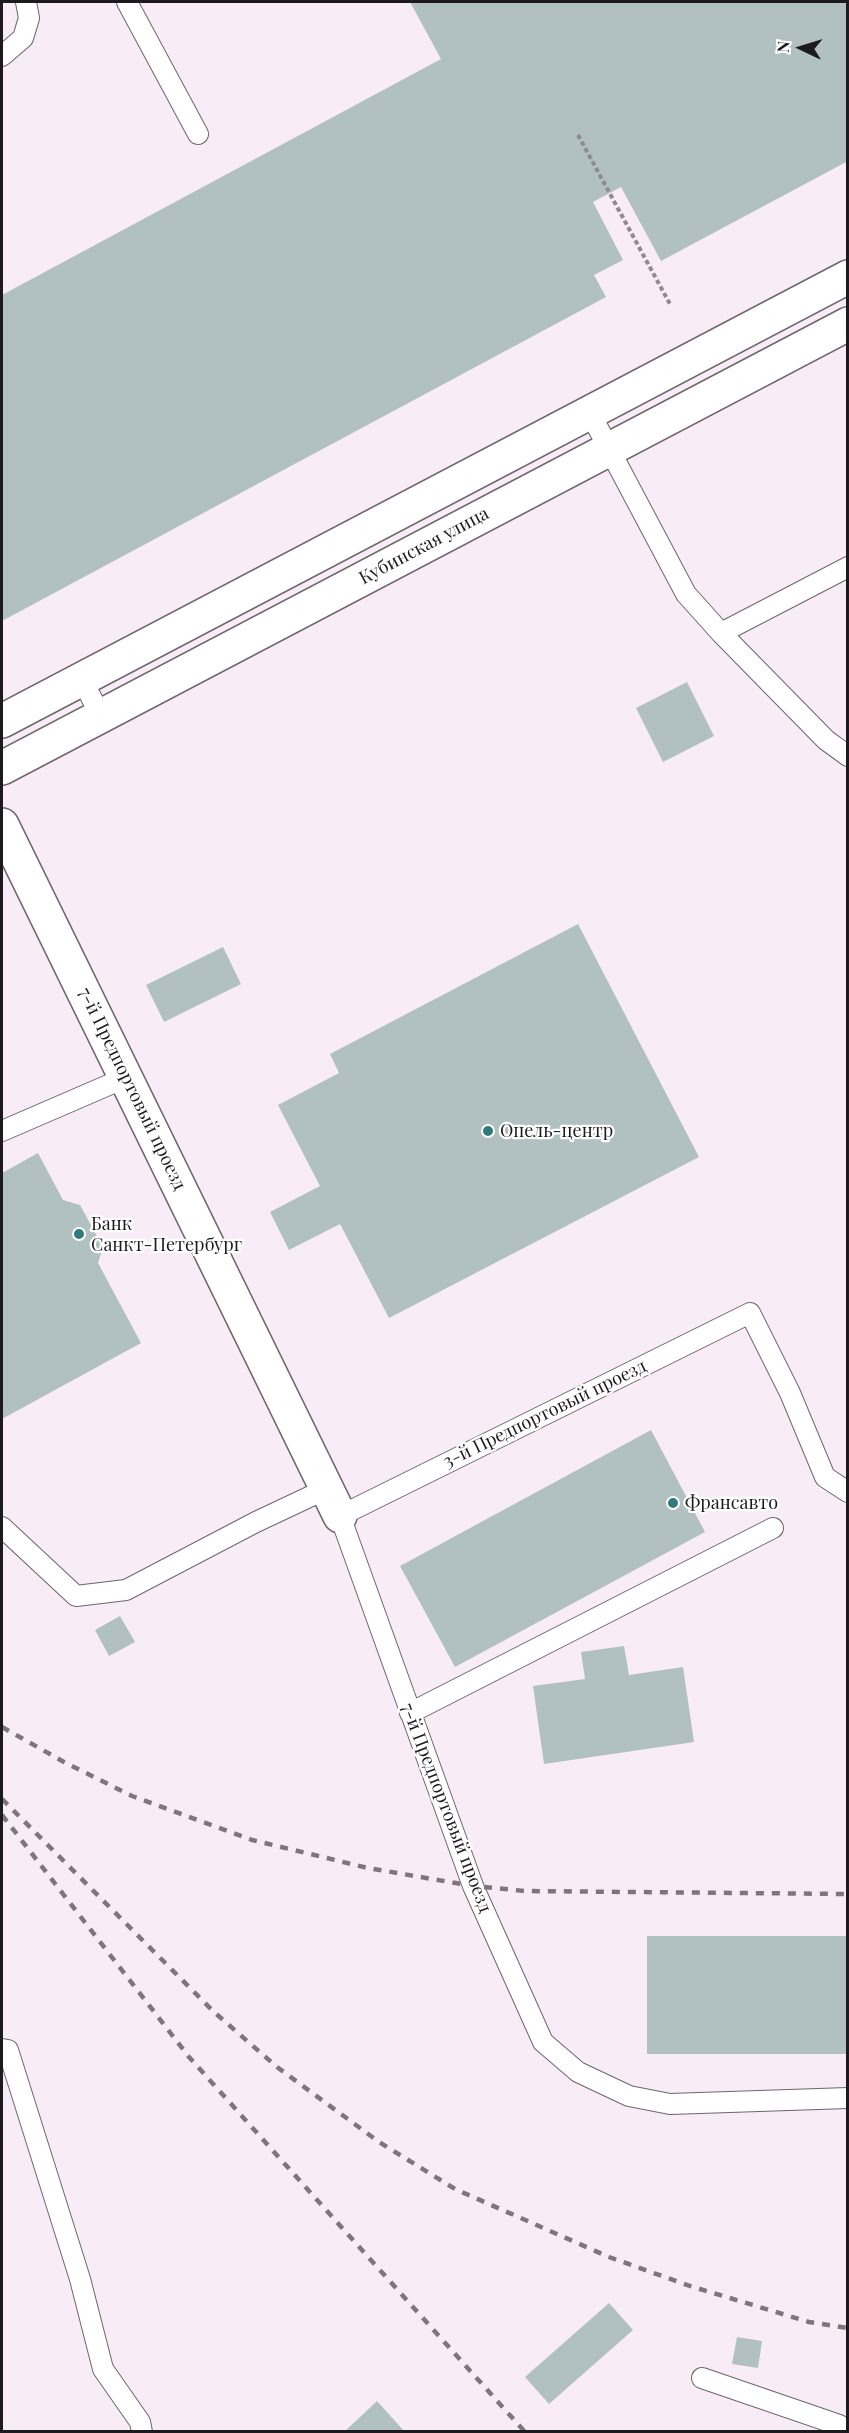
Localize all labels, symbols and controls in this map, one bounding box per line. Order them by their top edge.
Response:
north arrow [771,18,831,78]
text: N [772,40,793,53]
street label: Кубинская улица [355,503,493,589]
street label: 7-й Предпортовый проезд [74,984,190,1194]
place label: Опель-центр [500,1120,613,1142]
marker: Опель-центр [481,1124,495,1138]
place label: Банк Санкт-Петербург [91,1213,242,1256]
marker: Банк Санкт-Петербург [72,1227,86,1241]
street label: 3-й Предпортовый проезд [440,1355,650,1473]
place label: Франсавто [685,1492,778,1514]
marker: Франсавто [666,1496,680,1510]
street label: 7-й Предпортовый проезд [396,1700,496,1916]

